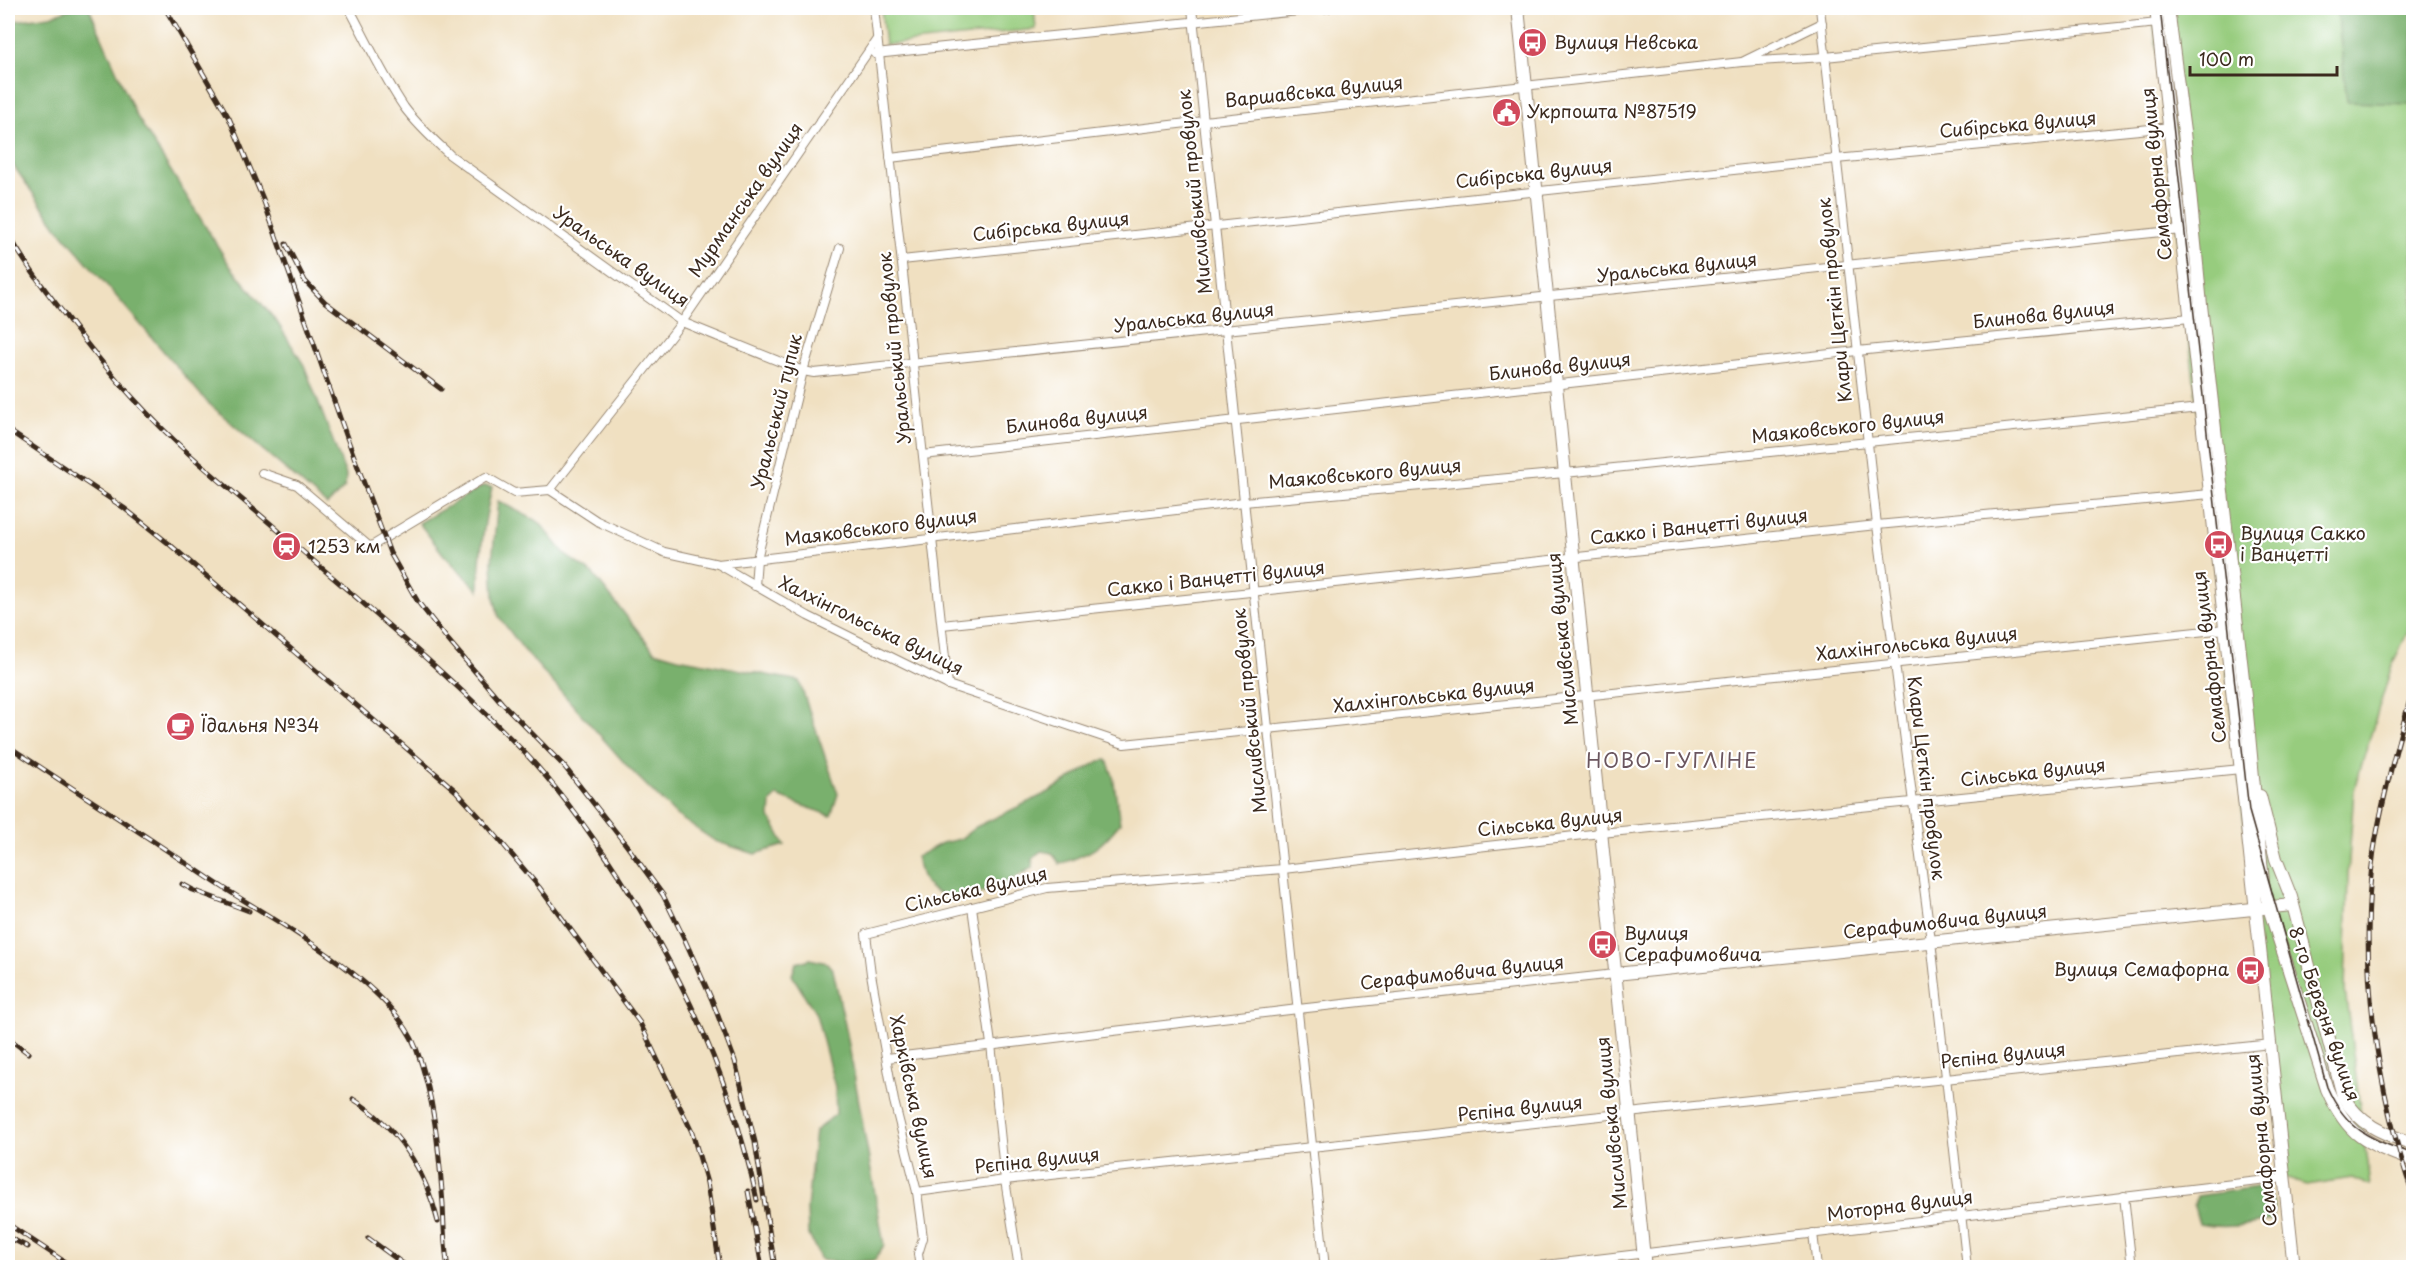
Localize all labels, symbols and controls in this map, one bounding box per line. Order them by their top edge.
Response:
bus stop icon: Вулиця Невська [1517,27,1549,59]
place label: Вулиця Невська [1554,28,1699,55]
scale bar [2190,39,2337,77]
text: 100 m [2199,45,2254,72]
street label: Варшавська вулиця [1223,68,1404,113]
street label: Семафорна вулиця [2133,86,2178,262]
street label: Мисливський провулок [1169,88,1218,296]
public building icon: Укрпошта №87519 [1490,96,1522,128]
place label: Укрпошта №87519 [1527,97,1697,124]
street label: Сибірська вулиця [1938,103,2098,144]
street label: Мурманська вулиця [681,116,809,282]
street label: Сибірська вулиця [1454,151,1614,194]
street label: Клари Цеткін провулок [1809,196,1858,404]
street label: Уральська вулиця [548,199,696,313]
street label: Сибірська вулиця [971,204,1131,247]
street label: Уральська вулиця [1595,245,1758,288]
street label: Уральський провулок [870,251,917,445]
street label: Блинова вулиця [1972,293,2116,334]
street label: Уральська вулиця [1112,295,1275,338]
street label: Уральський тупик [743,330,808,493]
street label: Блинова вулиця [1488,345,1632,386]
street label: Блинова вулиця [1005,398,1149,439]
street label: Маяковського вулиця [1750,402,1946,449]
street label: Маяковського вулиця [1267,451,1463,494]
street label: Маяковського вулиця [783,501,979,552]
street label: Сакко і Ванцетті вулиця [1589,501,1809,550]
place label: Вулиця Сакко і Ванцетті [2240,519,2366,567]
bus stop icon: Вулиця Сакко і Ванцетті [2203,528,2235,560]
station icon: 1253 км [271,531,303,563]
place label: 1253 км [308,532,381,559]
street label: Мисливська вулиця [1539,551,1584,727]
street label: Сакко і Ванцетті вулиця [1106,553,1326,602]
street label: Халхінгольська вулиця [775,568,968,681]
street label: Семафорна вулиця [2185,569,2232,745]
street label: Мисливський провулок [1224,607,1273,815]
street label: Халхінгольська вулиця [1815,619,2019,667]
street label: Халхінгольська вулиця [1332,671,1536,719]
street label: Клари Цеткін провулок [1902,674,1953,882]
cafe icon: Їдальня №34 [164,710,196,742]
place label: Їдальня №34 [201,711,320,738]
district label: НОВО-ГУГЛІНЕ [1586,745,1758,775]
street label: Сільська вулиця [1959,750,2107,793]
street label: Сільська вулиця [1476,800,1624,843]
street label: Сільська вулиця [902,859,1050,918]
street label: Серафимовича вулиця [1841,896,2048,945]
place label: Вулиця Серафимовича [1624,919,1762,967]
street label: 8-го Березня вулиця [2283,923,2368,1104]
bus stop icon: Вулиця Серафимовича [1587,928,1619,960]
street label: Серафимовича вулиця [1358,947,1565,996]
bus stop icon: Вулиця Семафорна [2234,954,2266,986]
place label: Вулиця Семафорна [2054,955,2230,982]
street label: Харківська вулиця [884,1012,945,1181]
street label: Мисливська вулиця [1588,1035,1633,1211]
street label: Рєпіна вулиця [1939,1035,2067,1075]
street label: Семафорна вулиця [2238,1052,2283,1228]
street label: Рєпіна вулиця [1456,1088,1584,1128]
street label: Рєпіна вулиця [973,1140,1101,1180]
street label: Моторна вулиця [1825,1182,1974,1227]

